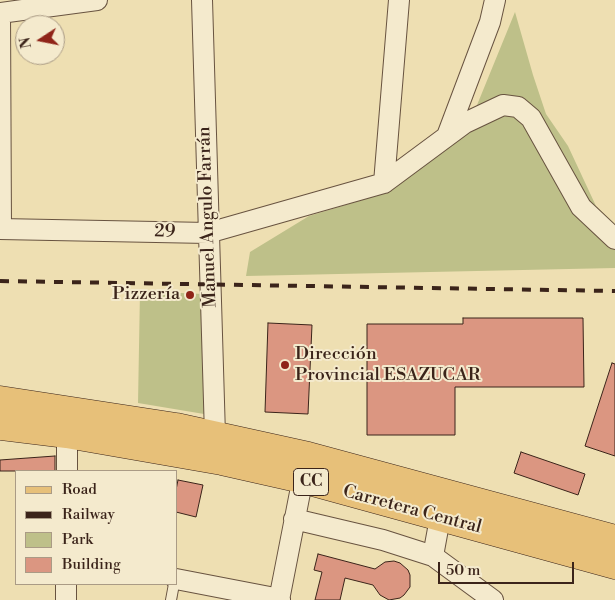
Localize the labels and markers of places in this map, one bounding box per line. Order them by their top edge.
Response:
place label: Pizzería [112,284,180,306]
marker: Pizzería [184,289,196,301]
place label: Dirección Provincial ESAZUCAR [295,344,480,386]
marker: Dirección Provincial ESAZUCAR [279,359,291,371]

